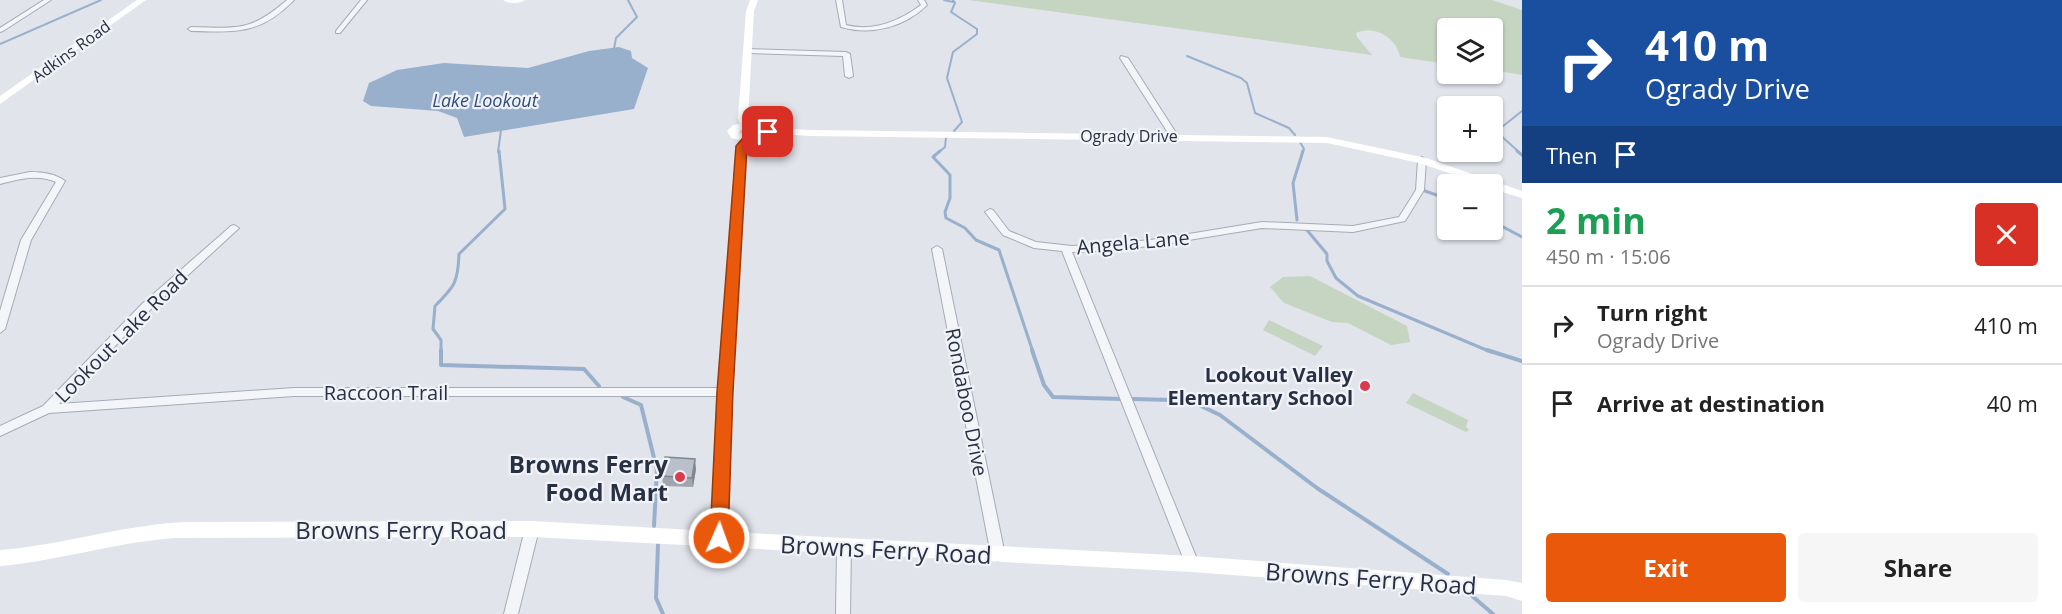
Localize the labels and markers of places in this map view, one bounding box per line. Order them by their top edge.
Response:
pin [742,106,793,157]
place label: Lookout Valley Elementary School [1168,361,1354,411]
marker: Lookout Valley Elementary School [1358,379,1372,393]
place label: Browns Ferry Food Mart [509,447,668,508]
marker: Browns Ferry Food Mart [673,470,687,484]

